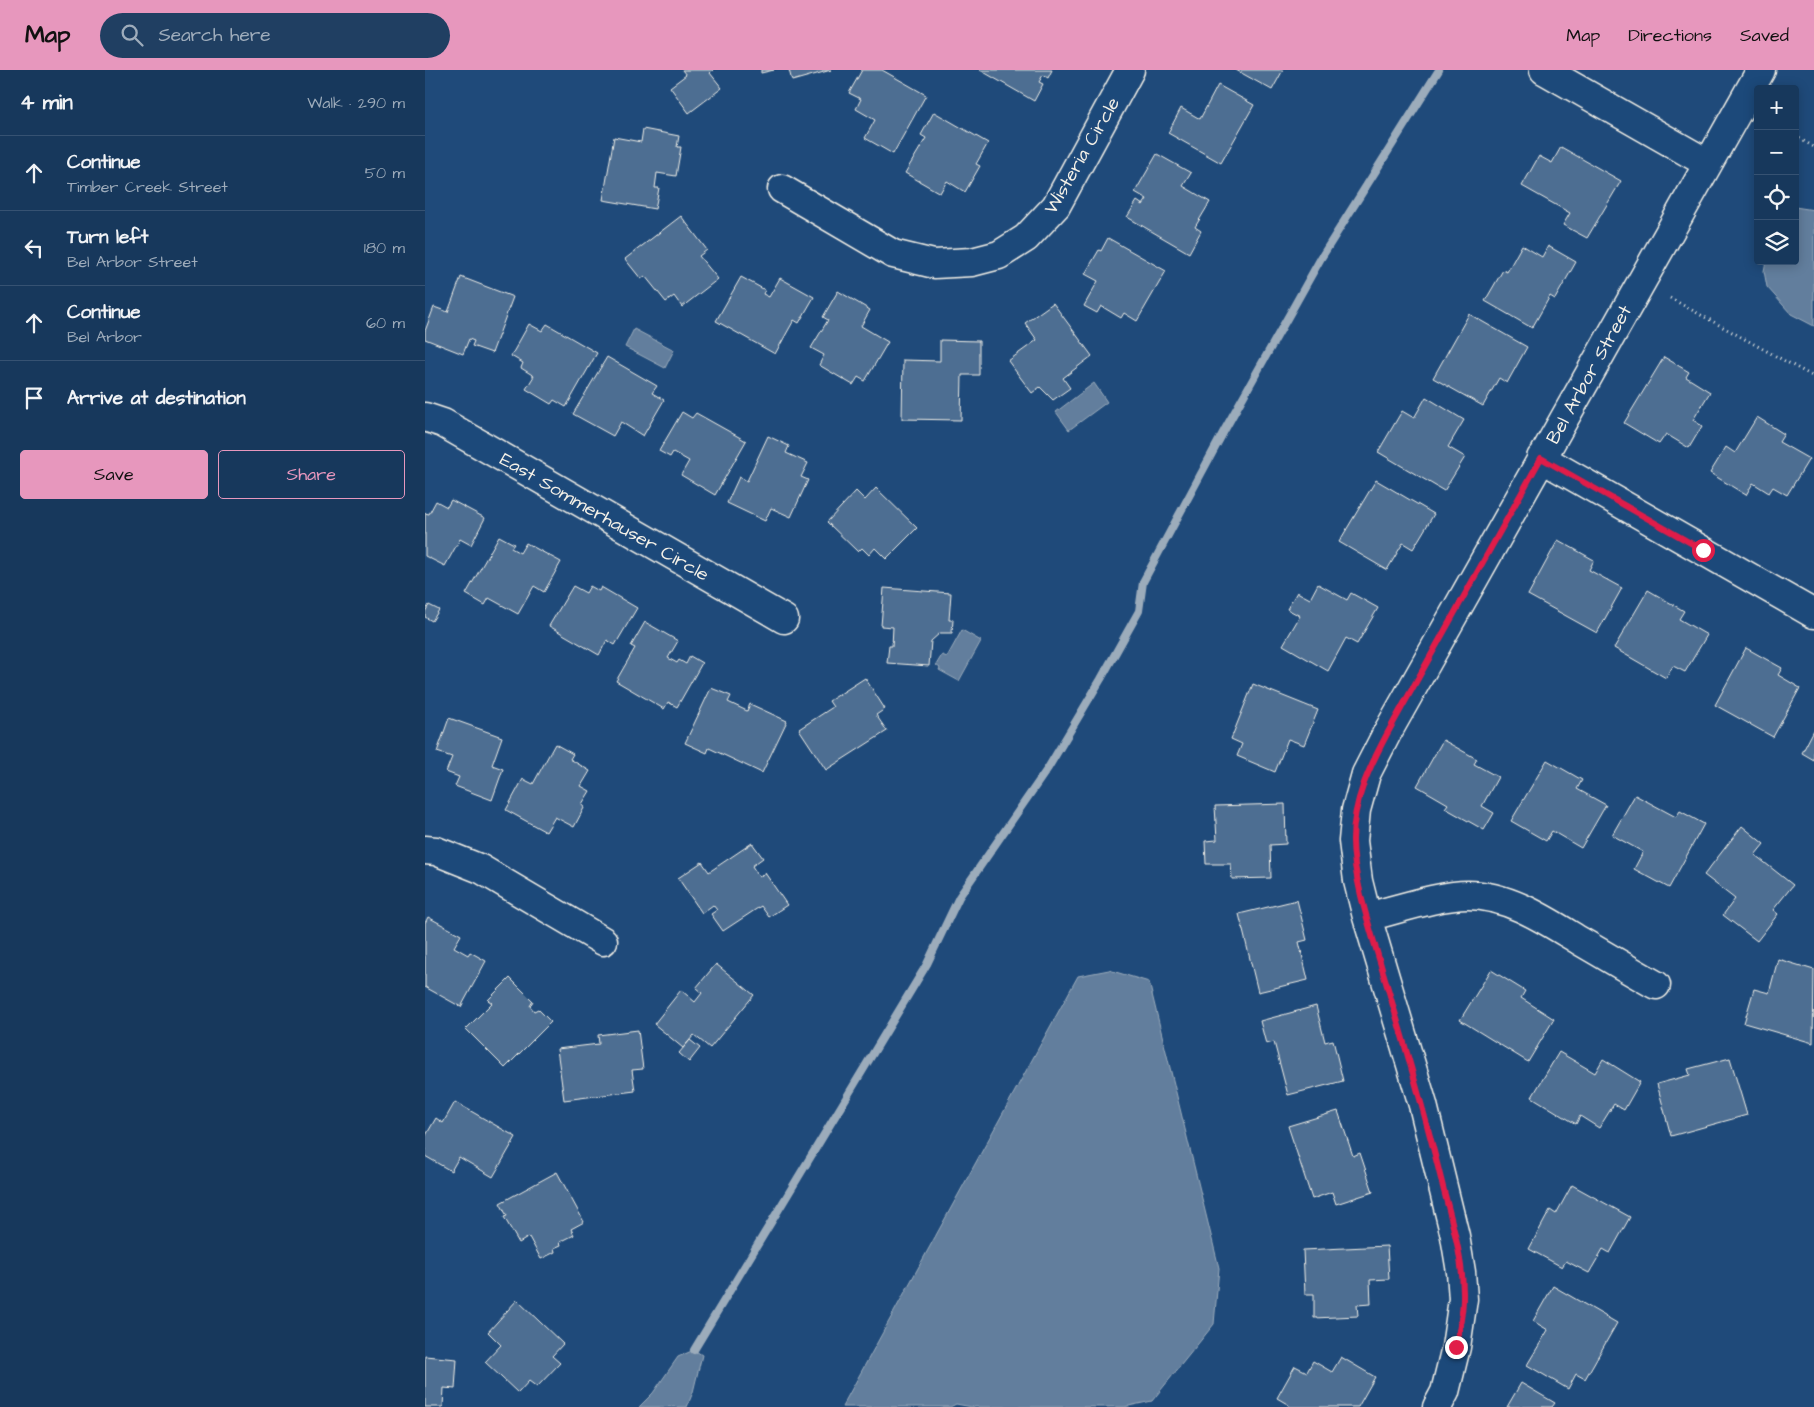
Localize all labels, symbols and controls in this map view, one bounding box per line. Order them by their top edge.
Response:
search box [100,13,450,58]
text: Map [25,18,70,52]
icon: search [118,21,146,49]
text: Search here [158,22,271,49]
text: Map [1566,23,1600,48]
text: Directions [1628,23,1712,48]
text: Saved [1740,23,1789,48]
map controls [1754,85,1799,265]
button: + [1754,85,1799,130]
text: 4 min [20,88,73,117]
text: Walk · 290 m [307,92,405,114]
street label: Wisteria Circle [1038,92,1127,219]
button: − [1754,130,1799,175]
text: Continue [67,149,141,176]
icon: ahead [20,159,48,187]
text: 50 m [365,162,405,184]
button: locate [1754,175,1799,220]
text: Timber Creek Street [67,176,228,198]
button: layers [1754,220,1799,265]
text: Turn left [67,224,148,251]
icon: left [20,234,48,262]
text: 180 m [364,237,405,259]
text: Bel Arbor Street [67,251,198,273]
text: Continue [67,299,141,326]
street label: Bel Arbor Street [1540,300,1639,449]
icon: ahead [20,309,48,337]
text: 60 m [366,312,405,334]
text: Bel Arbor [67,326,142,348]
icon: arrive [20,384,48,412]
text: Arrive at destination [67,385,246,412]
street label: East Sommerhauser Circle [495,446,714,588]
button: Save [20,450,208,499]
button: Share [218,450,405,499]
route start [1692,539,1715,562]
route end [1445,1336,1468,1359]

